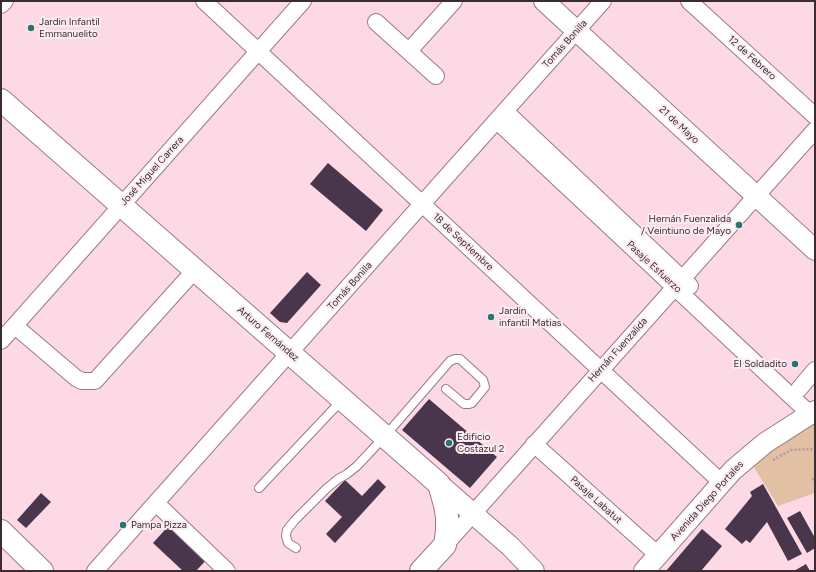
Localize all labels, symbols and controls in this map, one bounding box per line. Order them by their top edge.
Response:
place label: Jardin Infantil Emmanuelito [39,16,100,40]
street label: Tomás Bonilla [540,17,590,71]
marker: Jardin Infantil Emmanuelito [26,23,36,33]
street label: 12 de Febrero [725,33,779,83]
street label: 21 de Mayo [656,103,702,147]
street label: José Miguel Carrera [118,134,186,208]
street label: 18 de Septiembre [430,211,496,273]
place label: Hernán Fuenzalida / Veintiuno de Mayo [641,213,731,236]
marker: Hernán Fuenzalida / Veintiuno de Mayo [734,220,744,230]
street label: Pasaje Esfuerzo [624,239,684,295]
street label: Tomás Bonilla [325,259,375,313]
street label: Arturo Fernández [235,304,301,364]
place label: Jardin infantil Matias [499,305,561,328]
marker: Jardin infantil Matias [486,312,496,322]
street label: Hernán Fuenzalida [586,315,650,385]
place label: El Soldadito [734,358,787,370]
marker: El Soldadito [790,359,800,369]
place label: Edificio Costazul 2 [457,431,504,454]
marker: Edificio Costazul 2 [444,438,454,448]
street label: Avenida Diego Portales [668,459,746,543]
street label: Pasaje Labatut [568,474,624,526]
place label: Pampa Pizza [131,519,187,531]
marker: Pampa Pizza [118,520,128,530]

